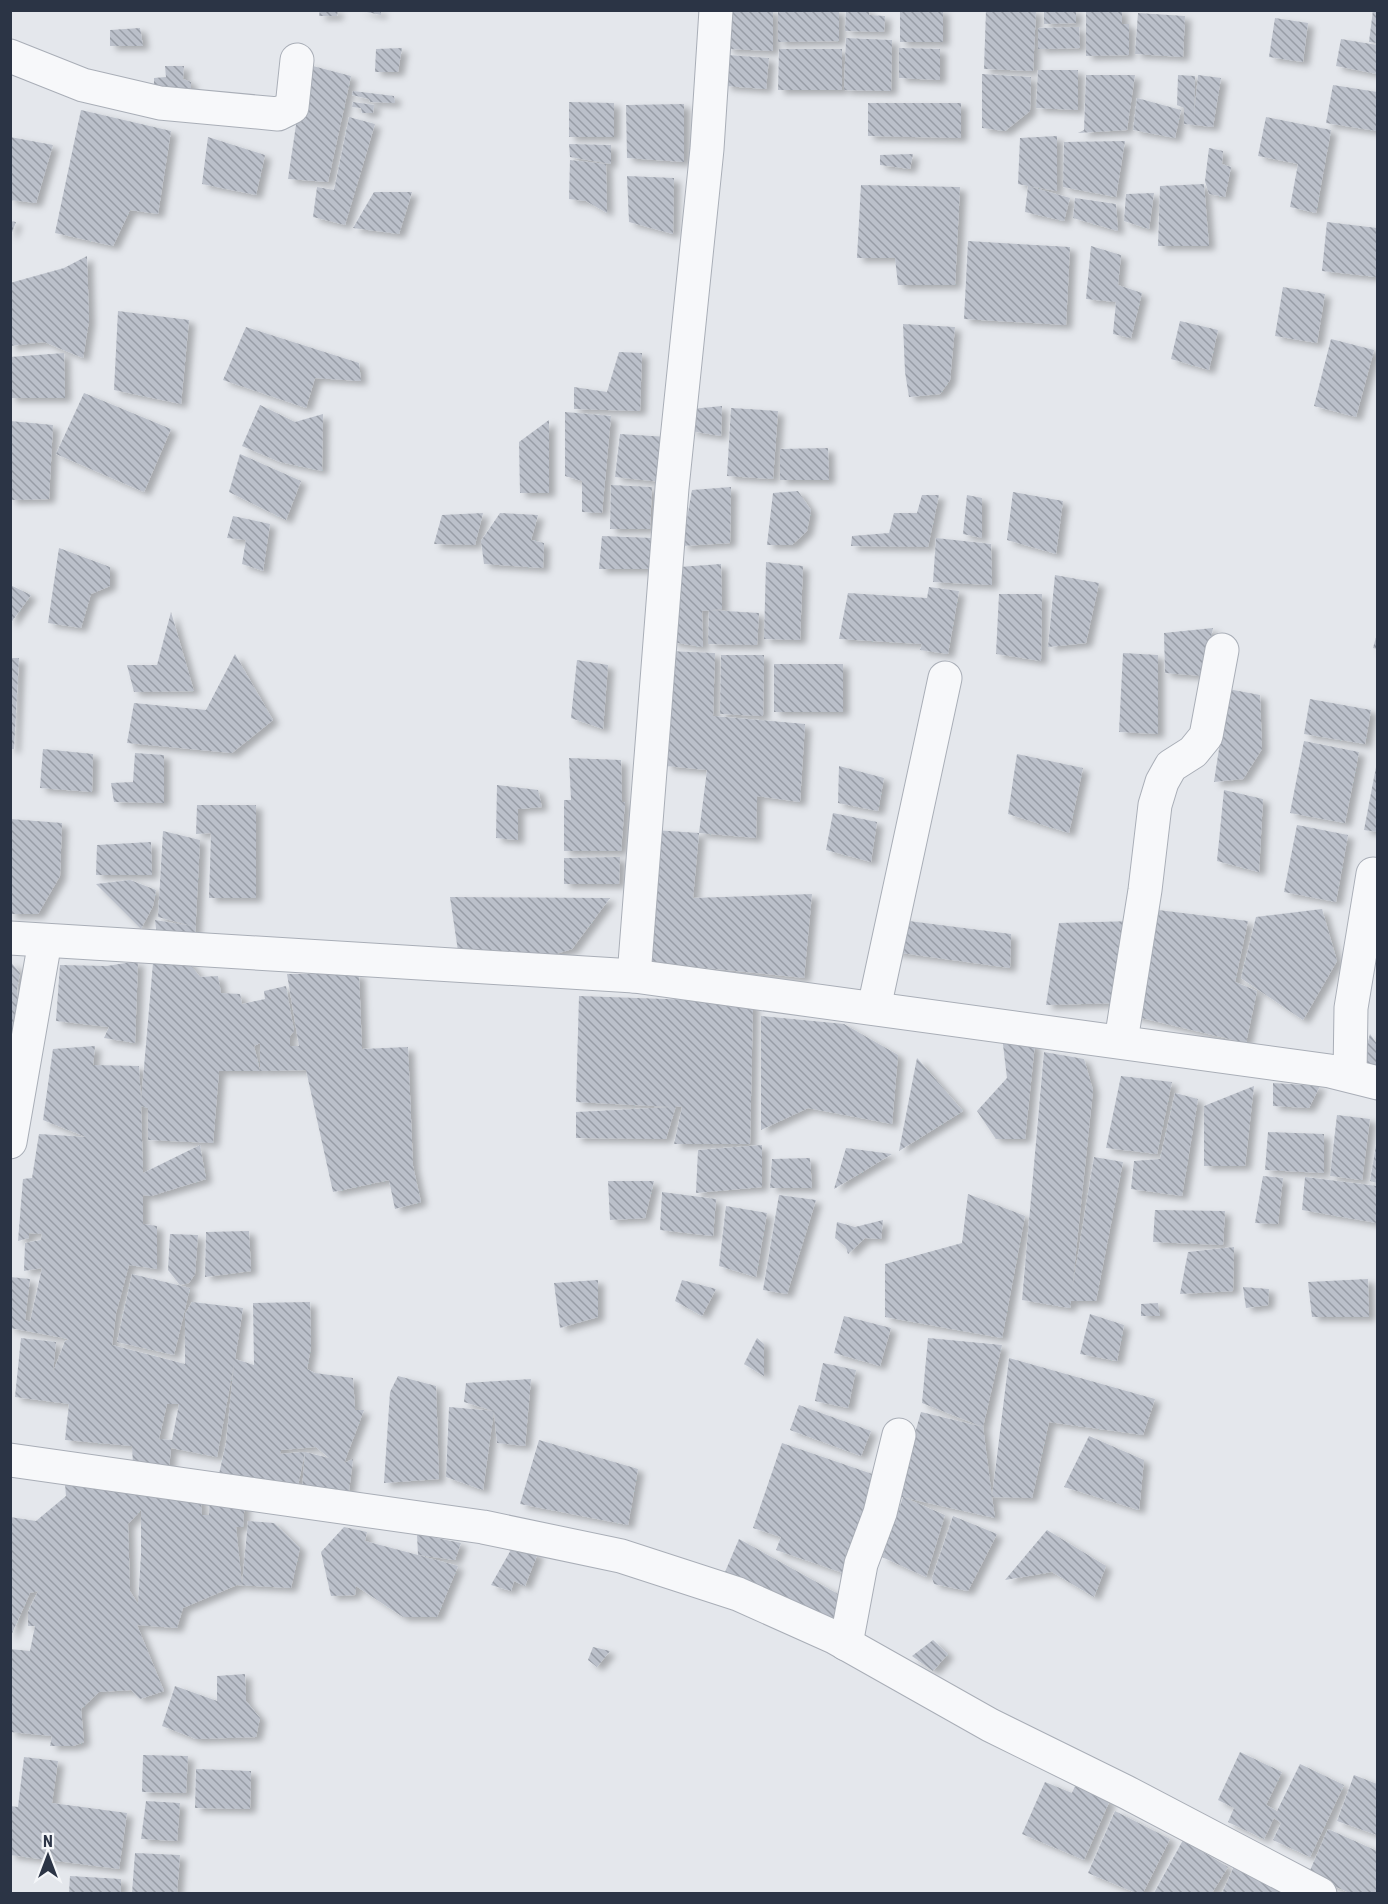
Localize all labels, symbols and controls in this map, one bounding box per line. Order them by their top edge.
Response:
north arrow [18,1826,78,1886]
text: N [43,1832,53,1851]

